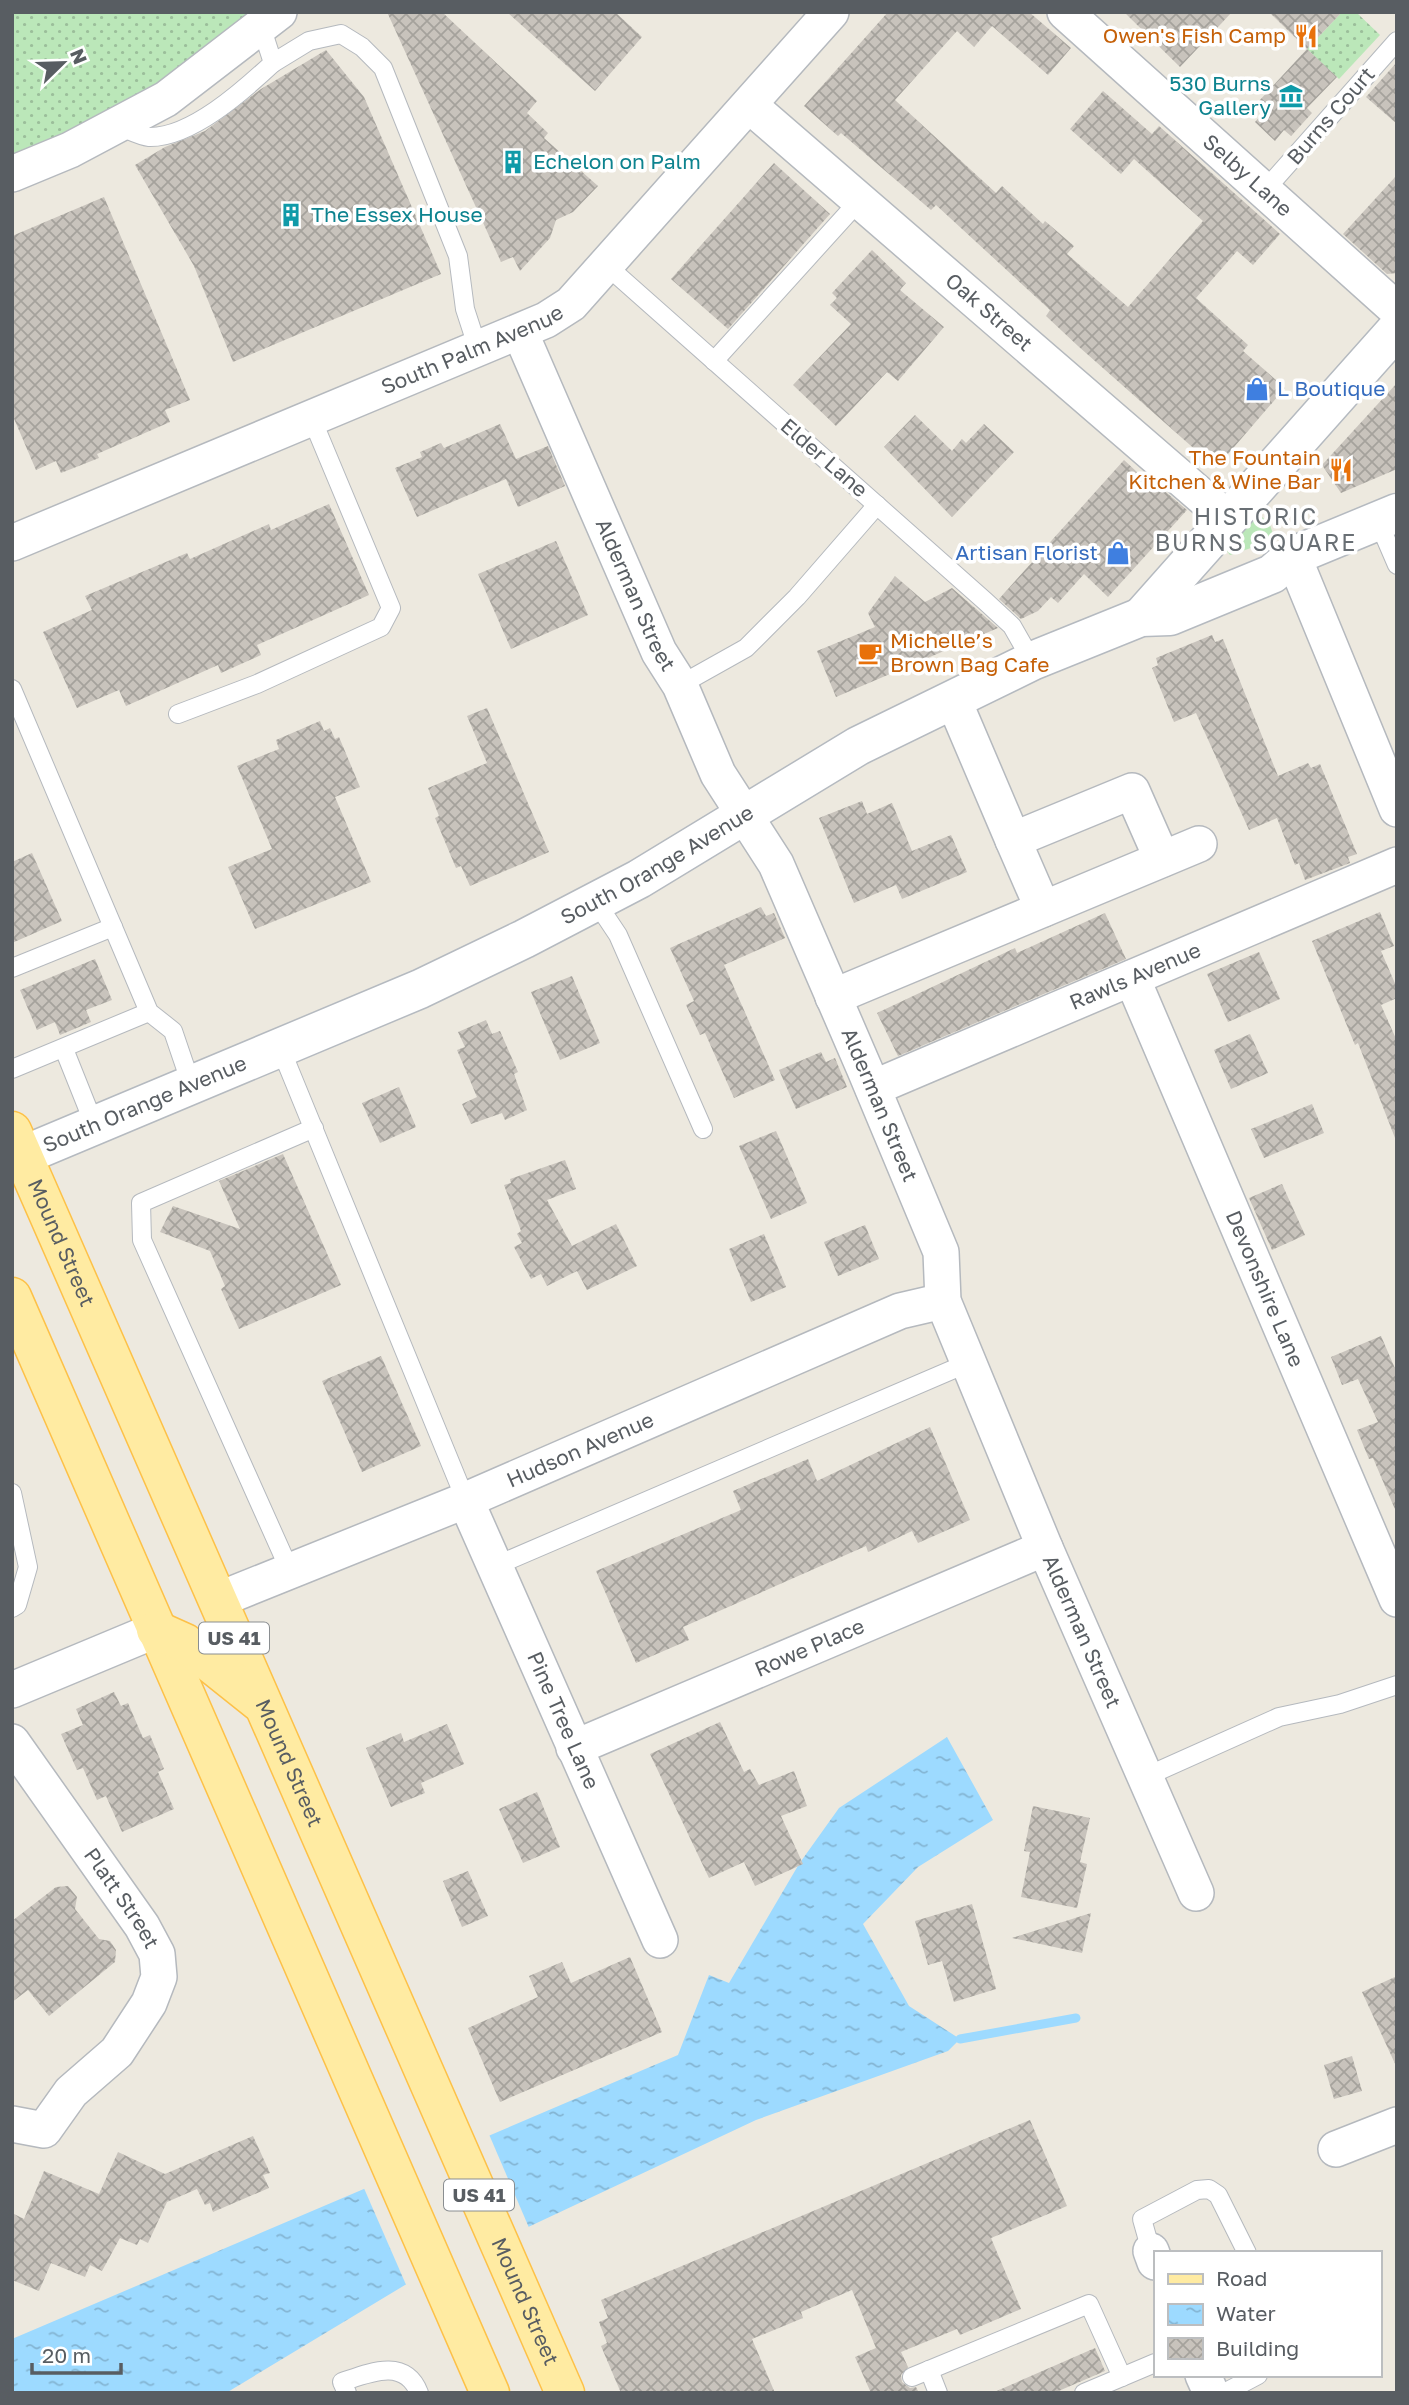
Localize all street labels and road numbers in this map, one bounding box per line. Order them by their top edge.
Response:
street label: Burns Court [1281,61,1380,169]
street label: Selby Lane [1198,128,1298,222]
street label: Oak Street [941,267,1038,356]
street label: South Palm Avenue [377,298,568,399]
street label: Elder Lane [776,412,874,502]
street label: Alderman Street [591,514,682,676]
street label: South Orange Avenue [556,799,758,930]
street label: Rawls Avenue [1065,936,1204,1015]
street label: Alderman Street [836,1024,924,1185]
street label: South Orange Avenue [39,1049,250,1158]
street label: Mound Street [23,1175,101,1310]
street label: Devonshire Lane [1221,1206,1310,1371]
street label: Hudson Avenue [502,1406,657,1493]
street label: Alderman Street [1038,1551,1127,1712]
street label: Rowe Place [750,1612,868,1682]
road number: US 41 [199,1622,269,1654]
street label: Pine Tree Lane [522,1647,606,1793]
street label: Mound Street [251,1695,329,1830]
street label: Platt Street [79,1842,166,1953]
road number: US 41 [444,2180,514,2210]
street label: Mound Street [487,2233,565,2369]

